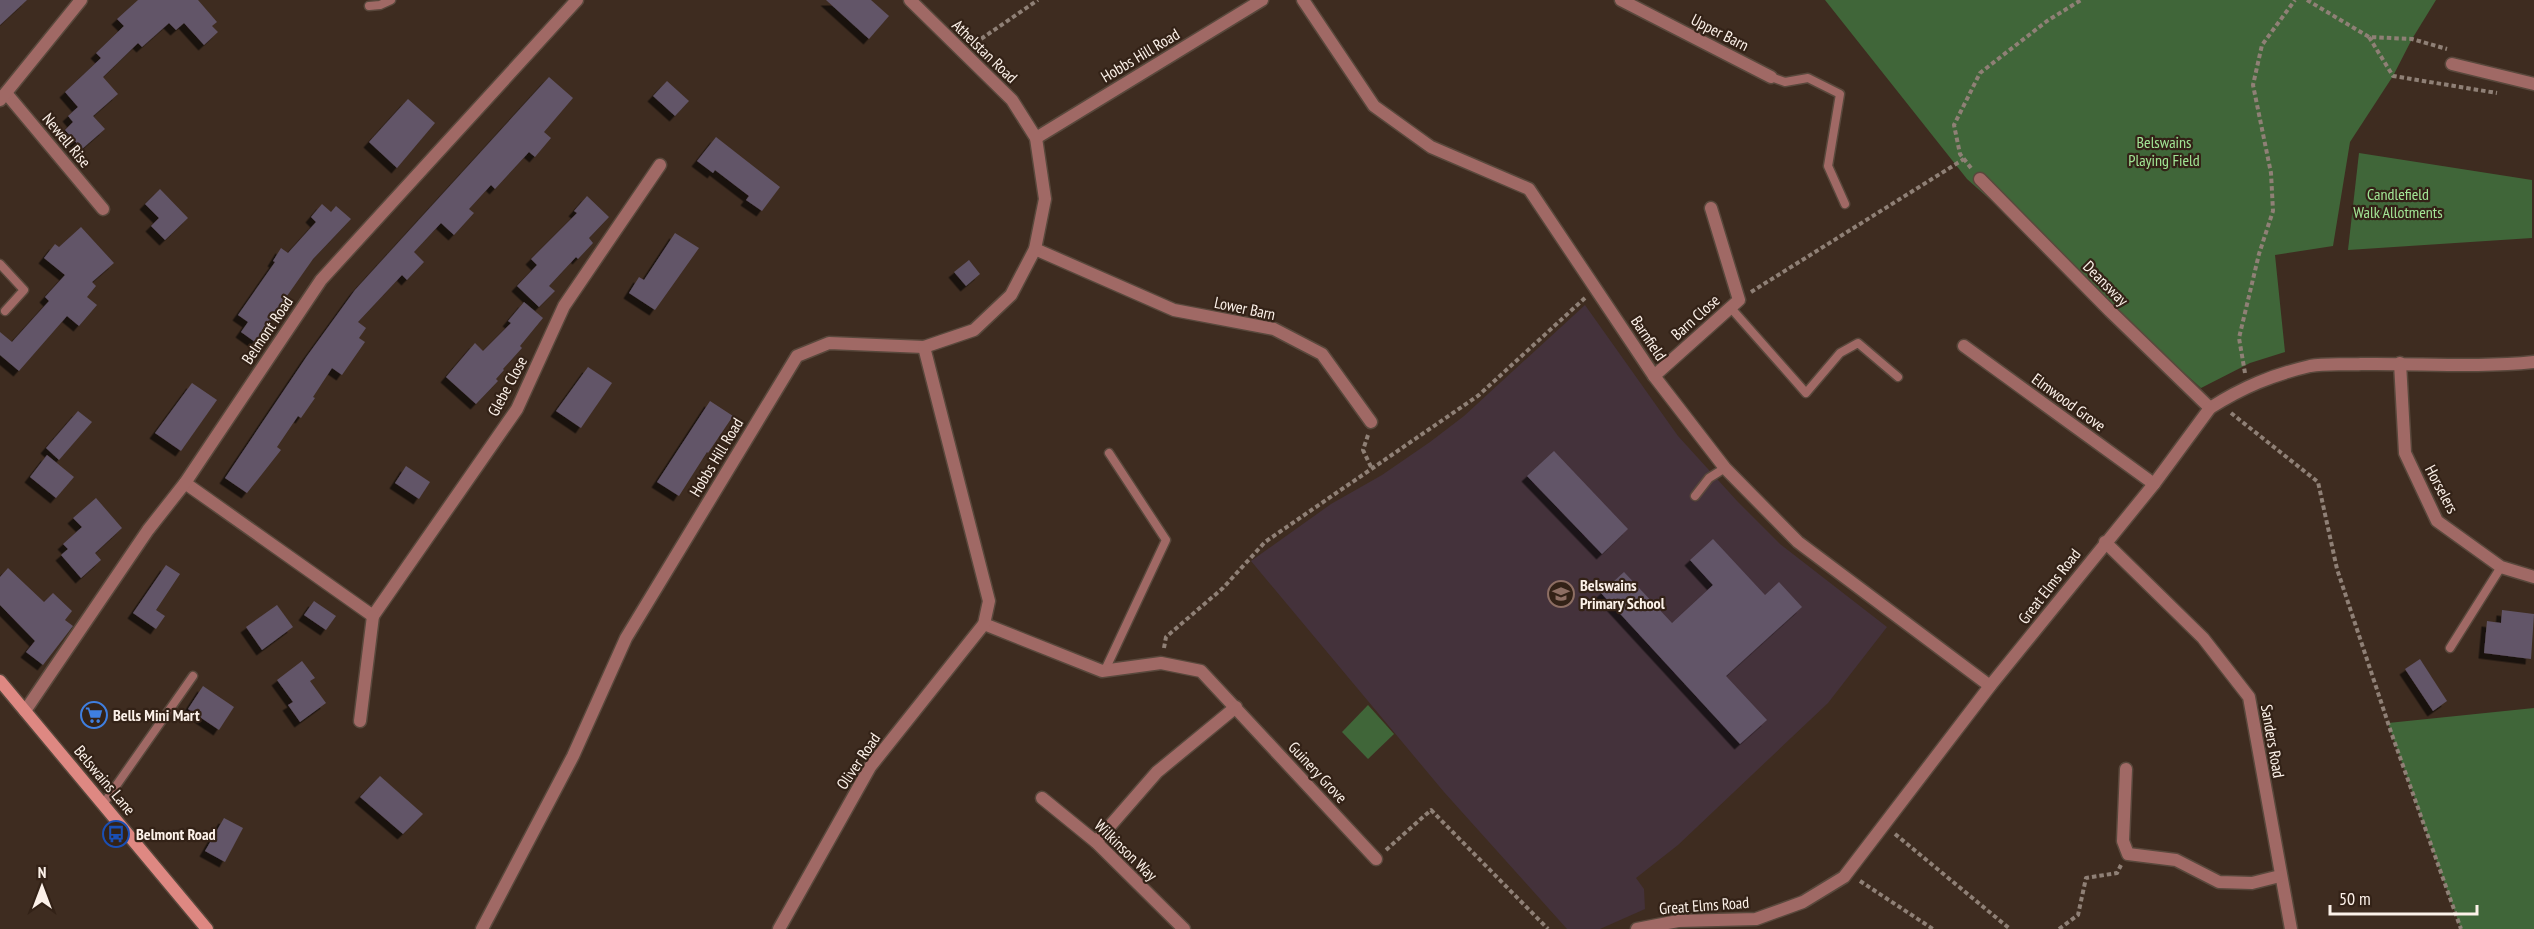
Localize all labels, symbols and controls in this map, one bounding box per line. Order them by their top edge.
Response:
street label: Upper Barn [1688,9,1752,55]
street label: Athelstan Road [948,15,1022,87]
street label: Hobbs Hill Road [1097,24,1183,86]
street label: Newell Rise [38,109,96,171]
park label: Belswains Playing Field [2128,132,2200,170]
park label: Candlefield Walk Allotments [2353,184,2443,222]
street label: Deansway [2079,256,2133,310]
street label: Barn Close [1666,290,1724,344]
street label: Belmont Road [237,292,297,368]
street label: Lower Barn [1213,292,1277,324]
street label: Barnfield [1627,312,1671,364]
street label: Glebe Close [483,353,531,419]
street label: Elmwood Grove [2028,369,2110,435]
street label: Hobbs Hill Road [685,414,747,500]
street label: Horselers [2421,461,2463,517]
street label: Great Elms Road [2013,544,2085,628]
place label: Belswains Primary School [1580,575,1665,613]
school or university icon: Belswains Primary School [1546,579,1576,609]
supermarket icon: Bells Mini Mart [79,700,109,730]
street label: Sanders Road [2257,703,2289,779]
place label: Bells Mini Mart [113,705,200,725]
street label: Oliver Road [832,729,884,793]
street label: Guinery Grove [1284,737,1352,807]
street label: Belswains Lane [70,741,140,819]
street label: Wilkinson Way [1090,815,1162,885]
bus stop icon: Belmont Road [101,819,131,849]
place label: Belmont Road [136,824,216,844]
north arrow [12,857,72,917]
text: N [38,862,46,882]
scale bar [2330,878,2477,916]
text: 50 m [2339,887,2371,910]
street label: Great Elms Road [1658,892,1750,918]

